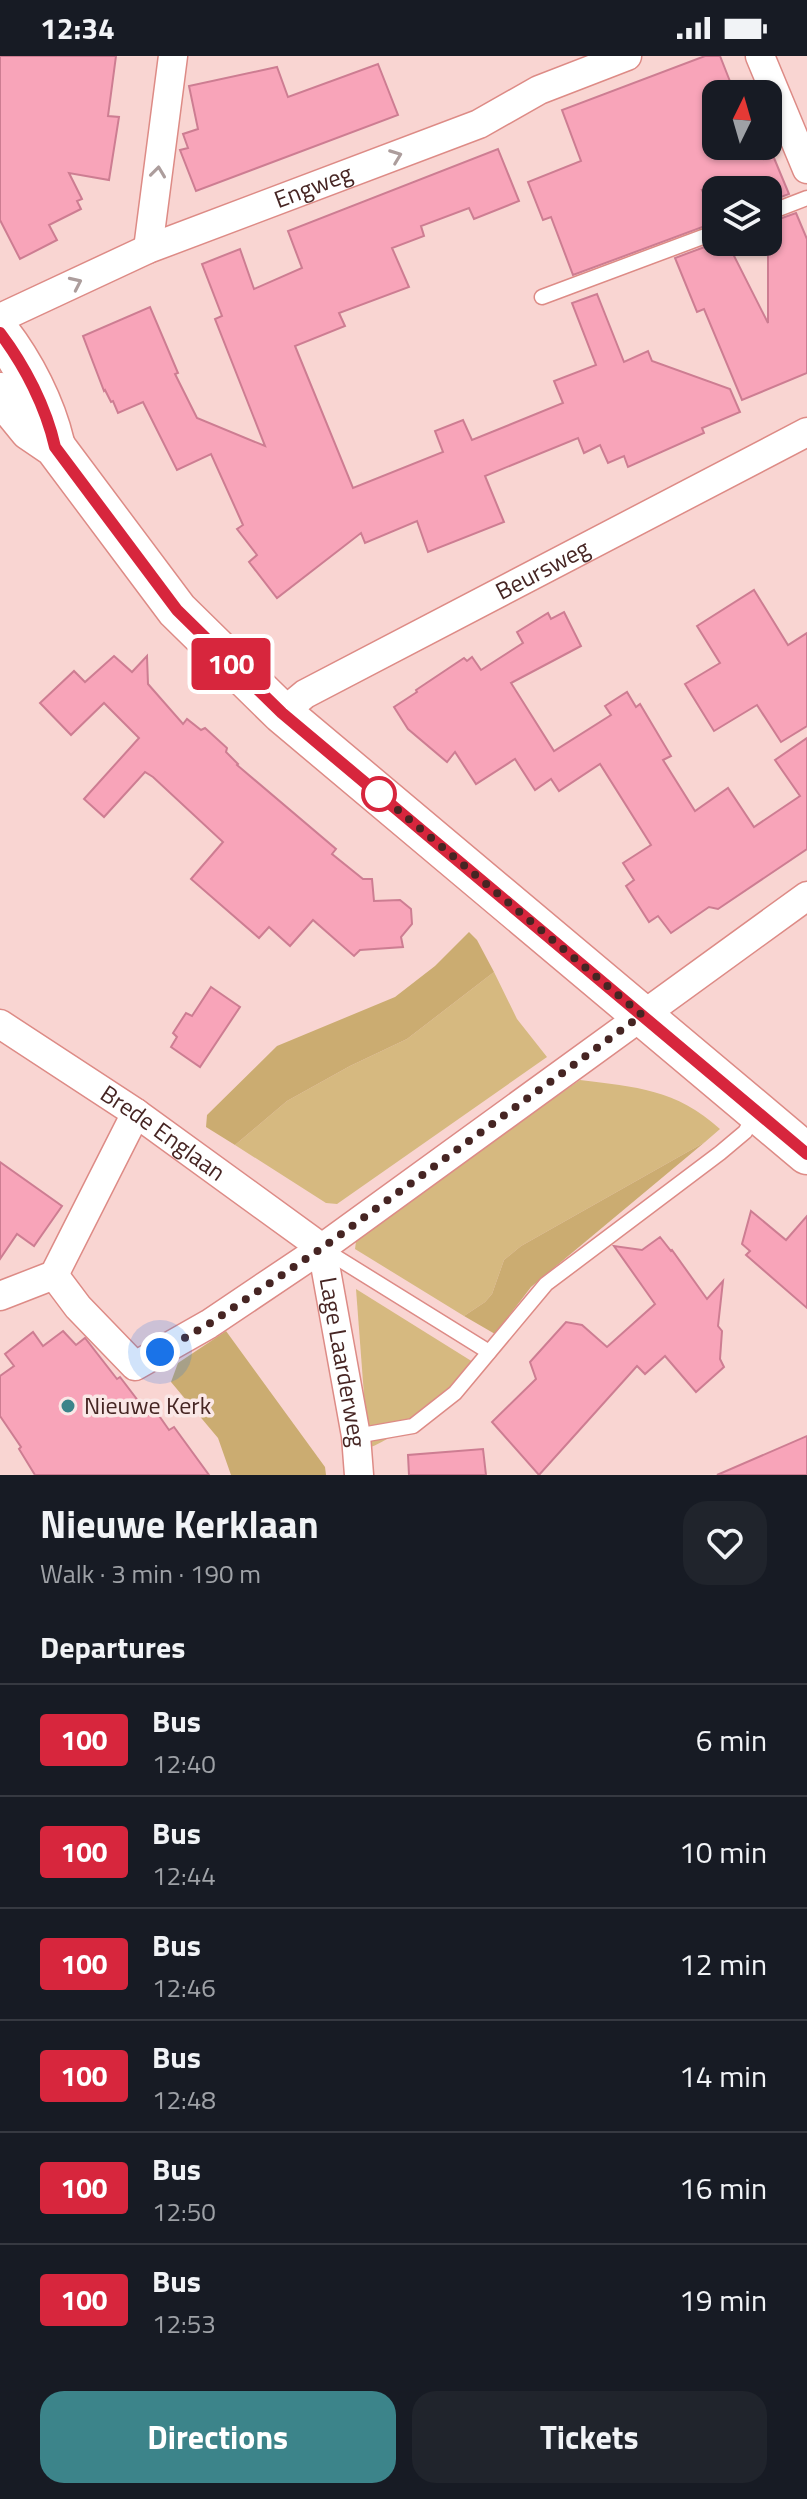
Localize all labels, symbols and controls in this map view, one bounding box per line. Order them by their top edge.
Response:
text: 12:34 [40,5,115,51]
north arrow [702,80,782,160]
map controls [702,80,782,256]
one-way arrow [388,149,402,166]
street label: Engweg [269,154,357,217]
one-way arrow [149,165,166,179]
button: layers [702,176,782,256]
one-way arrow [68,277,82,293]
street label: Beursweg [489,530,596,609]
line badge: 100 [185,638,277,690]
text: 100 [207,642,255,685]
unlabelled marker [362,777,396,811]
street label: Brede Englaan [94,1075,233,1189]
street label: Lage Laarderweg [311,1274,376,1449]
your location [140,1332,180,1372]
place label: Nieuwe Kerk [84,1387,212,1423]
marker: Nieuwe Kerk [59,1397,77,1415]
text: Nieuwe Kerklaan [40,1495,319,1553]
button: heart [683,1501,767,1585]
text: Walk · 3 min · 190 m [40,1554,261,1593]
text: Departures [40,1624,185,1670]
text: Bus [152,1698,201,1744]
text: 6 min [696,1717,767,1763]
text: 100 [60,1718,108,1761]
text: 12:40 [152,1744,216,1783]
text: Bus [152,1810,201,1856]
text: 10 min [679,1829,767,1875]
text: 100 [60,1830,108,1873]
text: 12:44 [152,1856,216,1895]
text: Bus [152,1922,201,1968]
text: 12 min [679,1941,767,1987]
text: 100 [60,1942,108,1985]
text: 12:46 [152,1968,216,2007]
text: Bus [152,2034,201,2080]
text: 14 min [679,2053,767,2099]
text: 100 [60,2054,108,2097]
text: 12:48 [152,2080,216,2119]
text: Bus [152,2146,201,2192]
text: 16 min [679,2165,767,2211]
text: 100 [60,2166,108,2209]
text: 12:50 [152,2192,216,2231]
text: Bus [152,2258,201,2304]
text: 19 min [679,2277,767,2323]
text: 100 [60,2278,108,2321]
text: 12:53 [152,2304,216,2343]
button: Directions [40,2391,396,2483]
button: Tickets [412,2391,767,2483]

